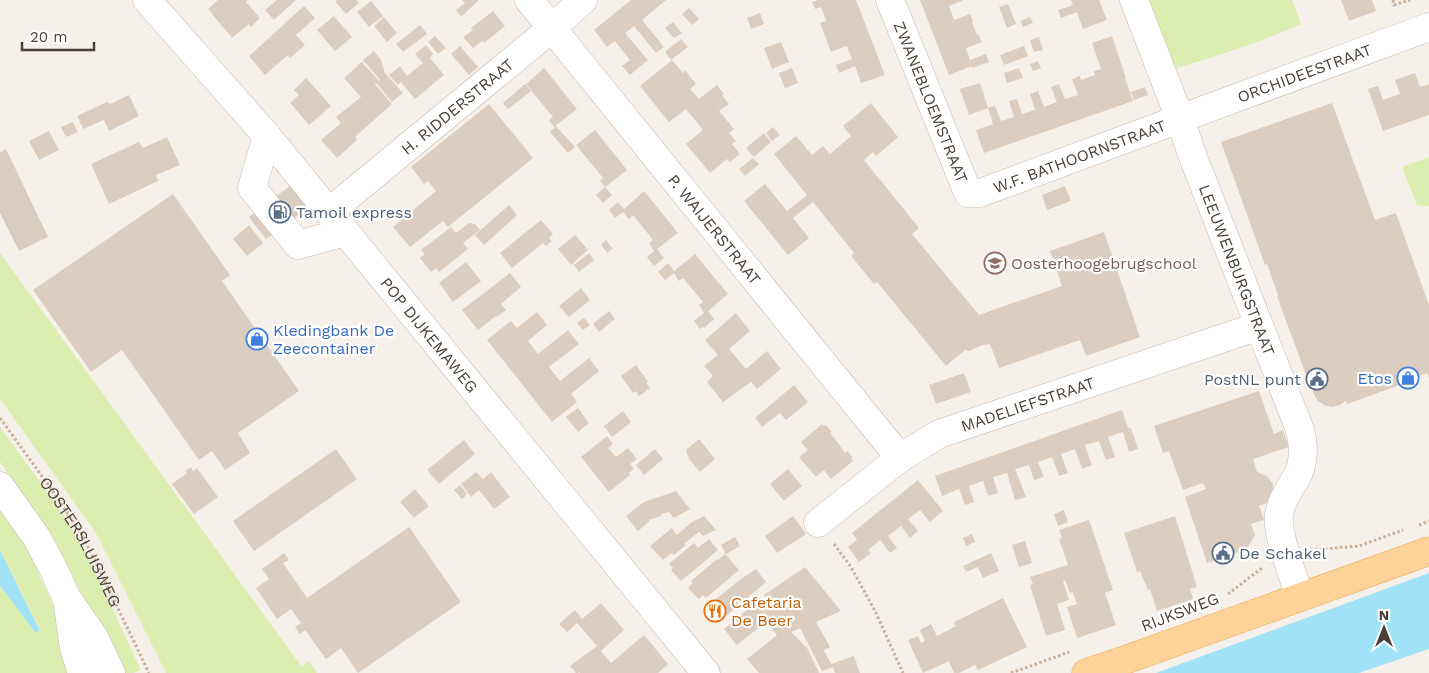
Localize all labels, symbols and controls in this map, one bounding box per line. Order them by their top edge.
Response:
street label: ZWANEBLOEMSTRAAT [890,19,972,186]
scale bar [22,20,95,52]
text: 20 m [30,28,68,46]
street label: ORCHIDEESTRAAT [1235,39,1374,106]
street label: H. RIDDERSTRAAT [397,54,517,158]
street label: W.F. BATHOORNSTRAAT [990,115,1169,197]
street label: P. WAIJERSTRAAT [664,170,765,289]
street label: LEEUWENBURGSTRAAT [1195,182,1279,358]
fuel station icon: Tamoil express [268,200,292,224]
place label: Tamoil express [296,203,412,222]
school or university icon: Oosterhoogebrugschool [983,251,1007,275]
place label: Oosterhoogebrugschool [1011,254,1197,273]
street label: POP DIJKEMAWEG [377,273,482,396]
place label: Kledingbank De Zeecontainer [273,321,394,358]
shop icon: Kledingbank De Zeecontainer [245,327,269,351]
shop icon: Etos [1396,366,1420,390]
public building icon: PostNL punt [1305,367,1329,391]
place label: Etos [1357,369,1392,388]
place label: PostNL punt [1204,370,1301,389]
street label: MADELIEFSTRAAT [958,373,1097,435]
street label: OOSTERSLUISWEG [36,473,125,610]
public building icon: De Schakel [1211,541,1235,565]
place label: De Schakel [1239,544,1326,563]
street label: RIJKSWEG [1138,588,1222,636]
place label: Cafetaria De Beer [731,593,802,630]
restaurant icon: Cafetaria De Beer [703,599,727,623]
north arrow [1359,603,1409,653]
text: N [1379,607,1389,623]

